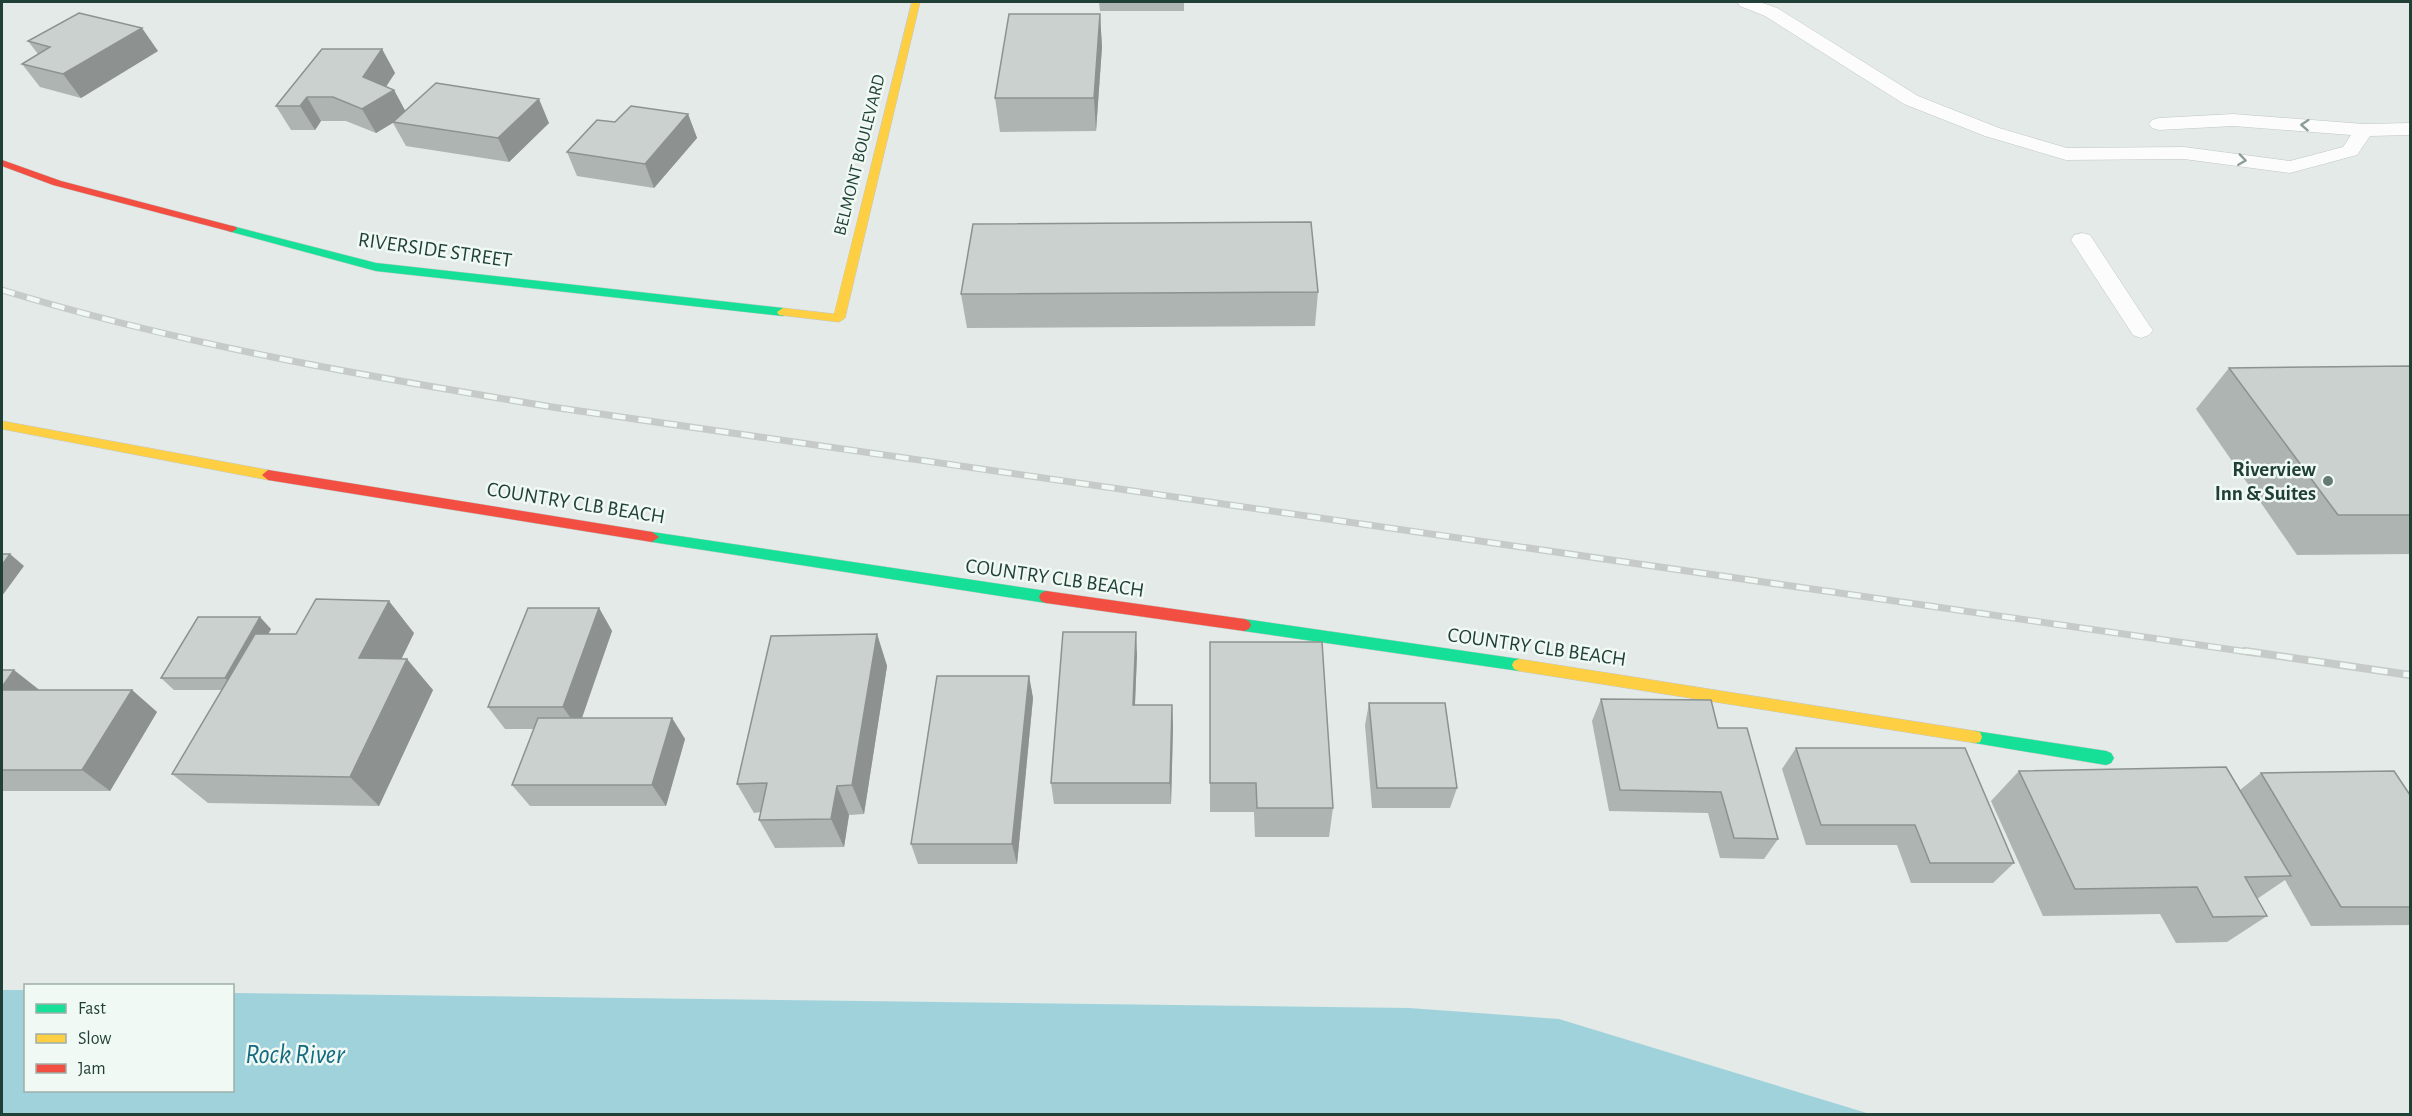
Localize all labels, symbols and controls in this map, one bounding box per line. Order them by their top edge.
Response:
street label: BELMONT BOULEVARD [831,72,889,238]
one-way arrow [2301,119,2310,132]
one-way arrow [2238,154,2247,166]
street label: RIVERSIDE STREET [357,229,513,271]
place label: Riverview Inn & Suites [2215,459,2316,504]
marker: Riverview Inn & Suites [2321,474,2335,488]
street label: COUNTRY CLB BEACH [485,479,667,527]
street label: COUNTRY CLB BEACH [964,555,1146,601]
street label: COUNTRY CLB BEACH [1446,624,1628,670]
legend [24,984,234,1092]
text: Fast [78,1000,106,1018]
text: Slow [78,1030,111,1048]
water label: Rock River [245,1041,346,1068]
text: Jam [78,1060,106,1078]

